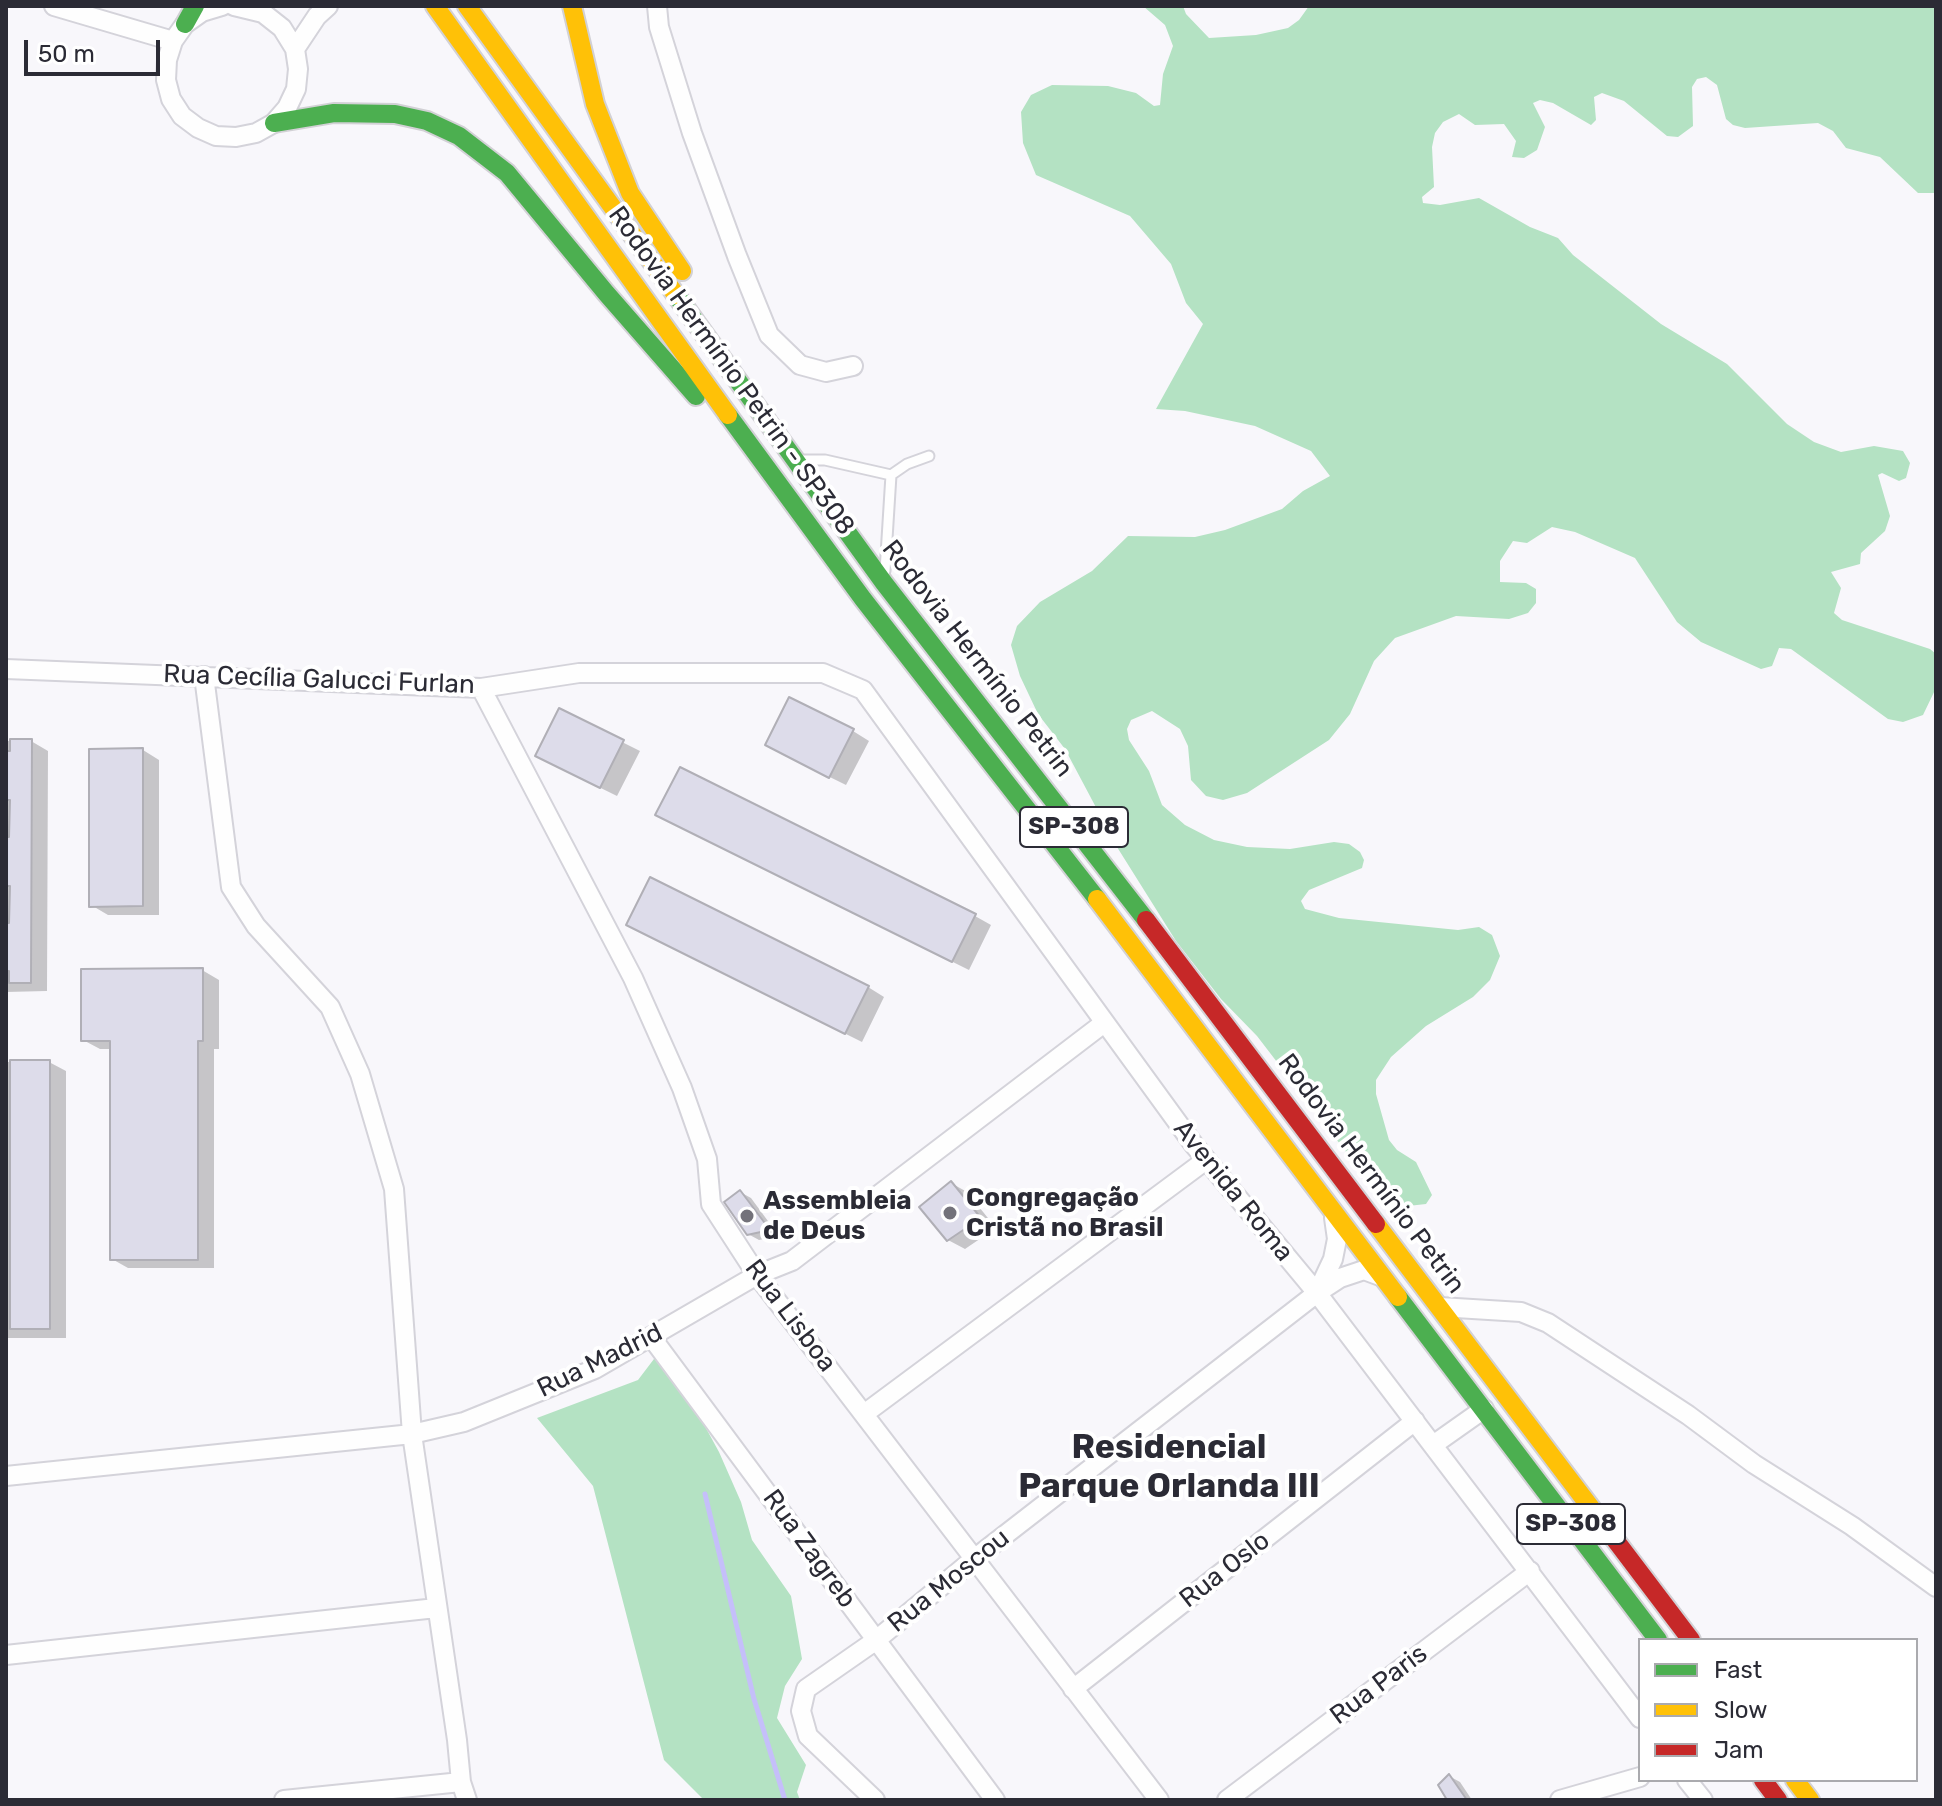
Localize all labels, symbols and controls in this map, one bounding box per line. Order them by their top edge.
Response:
scale bar [28,24,164,74]
text: 50 m [38,40,95,68]
street label: Rodovia Hermínio Petrin - SP308 [601,201,861,541]
street label: Rodovia Hermínio Petrin [875,534,1079,784]
street label: Rua Cecília Galucci Furlan [163,659,475,701]
road number: SP-308 [1020,807,1128,847]
street label: Rodovia Hermínio Petrin [1271,1048,1471,1300]
street label: Avenida Roma [1167,1114,1299,1268]
place label: Congregação Cristã no Brasil [966,1182,1163,1244]
place label: Assembleia de Deus [763,1185,912,1246]
marker: Congregação Cristã no Brasil [941,1204,959,1222]
marker: Assembleia de Deus [738,1207,756,1225]
street label: Rua Lisboa [738,1254,842,1378]
street label: Rua Madrid [532,1317,668,1405]
district label: Residencial Parque Orlanda III [1018,1428,1320,1508]
street label: Rua Zagreb [756,1484,862,1614]
road number: SP-308 [1517,1504,1625,1544]
street label: Rua Moscou [882,1523,1016,1639]
street label: Rua Oslo [1174,1525,1276,1615]
street label: Rua Paris [1324,1638,1434,1732]
legend [1638,1638,1918,1782]
text: Fast [1714,1656,1762,1684]
text: Slow [1714,1696,1767,1724]
text: Jam [1714,1736,1764,1764]

